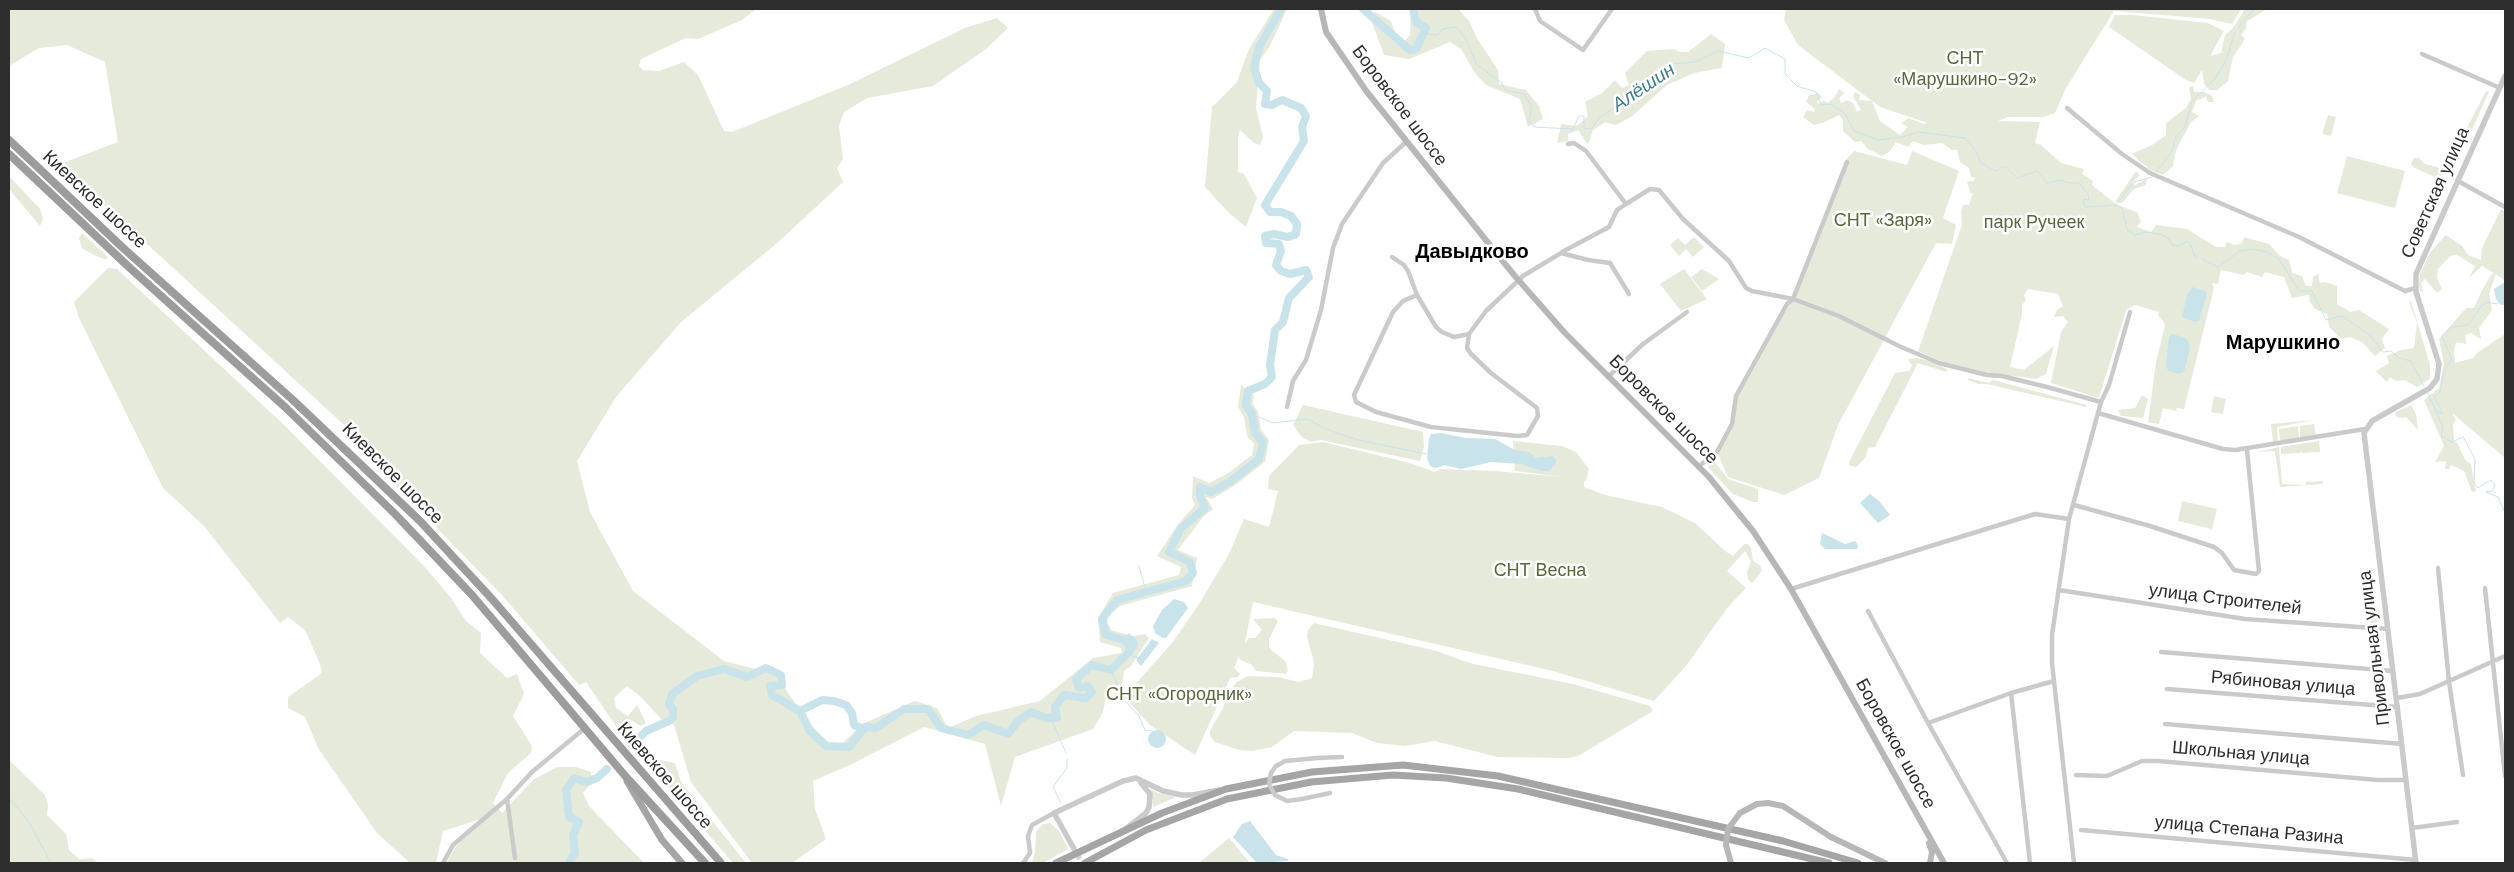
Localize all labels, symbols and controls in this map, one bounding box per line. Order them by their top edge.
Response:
street label: Боровское шоссе [1347,41,1451,171]
park label: СНТ «Марушкино-92» [1893,48,2037,90]
water label: Алёшин [1608,59,1680,117]
street label: Советская улица [2397,124,2475,262]
street label: Киевское шоссе [38,146,150,254]
park label: СНТ «Заря» [1834,210,1932,232]
park label: парк Ручеек [1984,212,2084,234]
district label: Давыдково [1415,241,1529,265]
district label: Марушкино [2226,332,2340,356]
street label: Боровское шоссе [1604,351,1722,469]
street label: Киевское шоссе [337,419,447,529]
park label: СНТ Весна [1494,560,1586,582]
street label: Привольная улица [2355,569,2395,727]
street label: улица Строителей [2147,580,2303,620]
street label: Рябиновая улица [2210,667,2356,701]
street label: Боровское шоссе [1850,675,1940,813]
park label: СНТ «Огородник» [1106,684,1252,706]
street label: Киевское шоссе [612,718,716,834]
street label: Школьная улица [2171,737,2311,771]
street label: улица Степана Разина [2154,812,2344,850]

